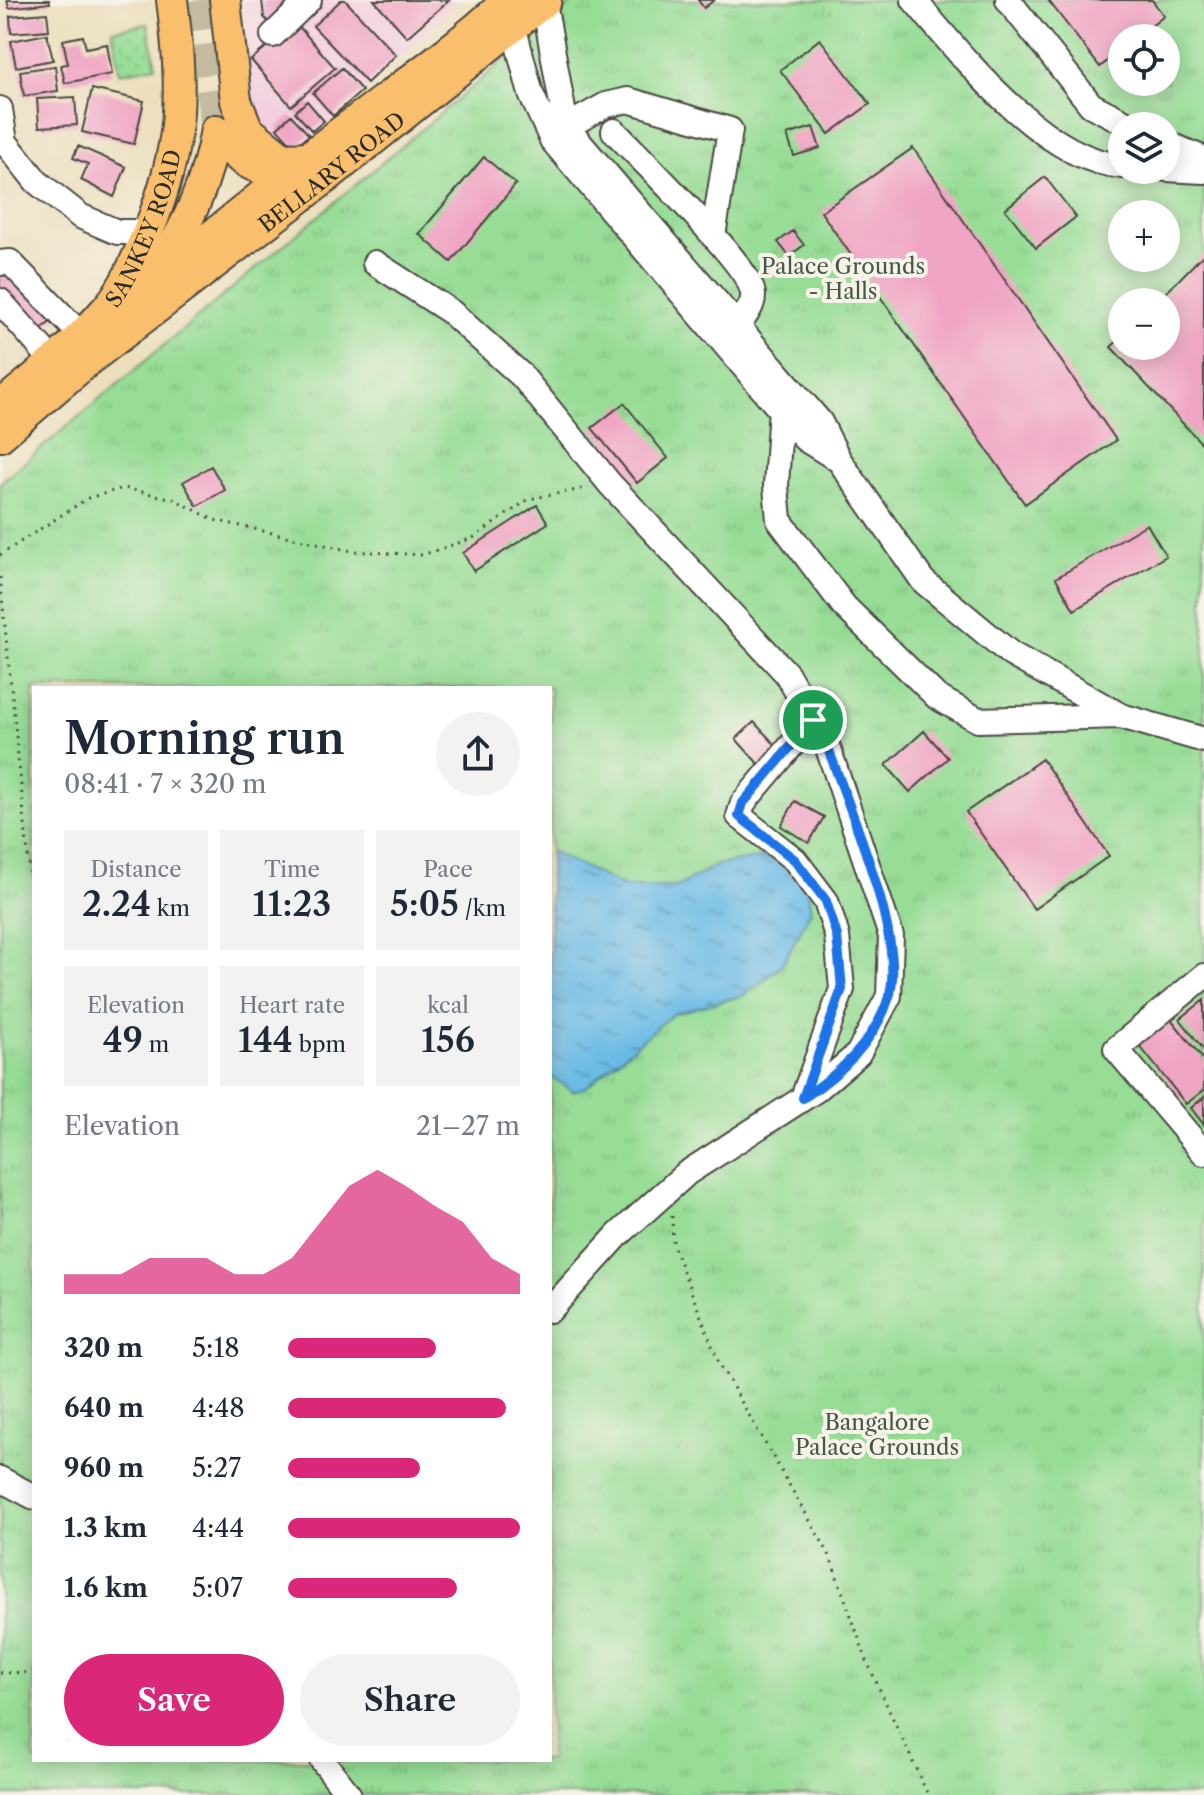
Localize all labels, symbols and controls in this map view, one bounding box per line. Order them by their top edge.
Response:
map controls [1108,24,1180,360]
button: locate [1108,24,1180,96]
street label: BELLARY ROAD [253,106,411,238]
button: layers [1108,112,1180,184]
street label: SANKEY ROAD [100,147,187,313]
button: + [1108,200,1180,272]
park label: Palace Grounds - Halls [761,253,925,305]
button: − [1108,288,1180,360]
pin [779,686,847,754]
icon: arrive [791,698,835,742]
text: Morning run [64,711,345,765]
button: share [436,712,520,796]
text: 08:41 · 7 × 320 m [64,768,266,800]
text: Distance [90,856,182,883]
text: Time [264,856,320,883]
text: Pace [423,856,473,883]
text: 2.24 [82,883,151,925]
text: 11:23 [253,883,331,925]
text: 5:05 [390,883,459,925]
text: km [151,895,190,922]
text: /km [459,895,506,922]
text: Elevation [87,992,185,1019]
text: Heart rate [239,992,345,1019]
text: kcal [427,992,469,1019]
text: 49 [103,1019,143,1061]
text: 144 [238,1019,293,1061]
text: 156 [421,1019,475,1061]
text: m [143,1031,169,1058]
text: bpm [293,1031,346,1058]
text: Elevation [64,1110,180,1142]
text: 21–27 m [416,1110,520,1142]
text: 320 m [64,1332,143,1364]
text: 5:18 [192,1332,240,1364]
text: 640 m [64,1392,144,1424]
text: 4:48 [192,1392,245,1424]
park label: Bangalore Palace Grounds [795,1409,959,1461]
text: 960 m [64,1452,144,1484]
text: 5:27 [192,1452,241,1484]
text: 1.3 km [64,1512,147,1544]
text: 4:44 [192,1512,244,1544]
text: 1.6 km [64,1572,148,1604]
text: 5:07 [192,1572,243,1604]
button: Save [64,1654,284,1746]
button: Share [300,1654,520,1746]

